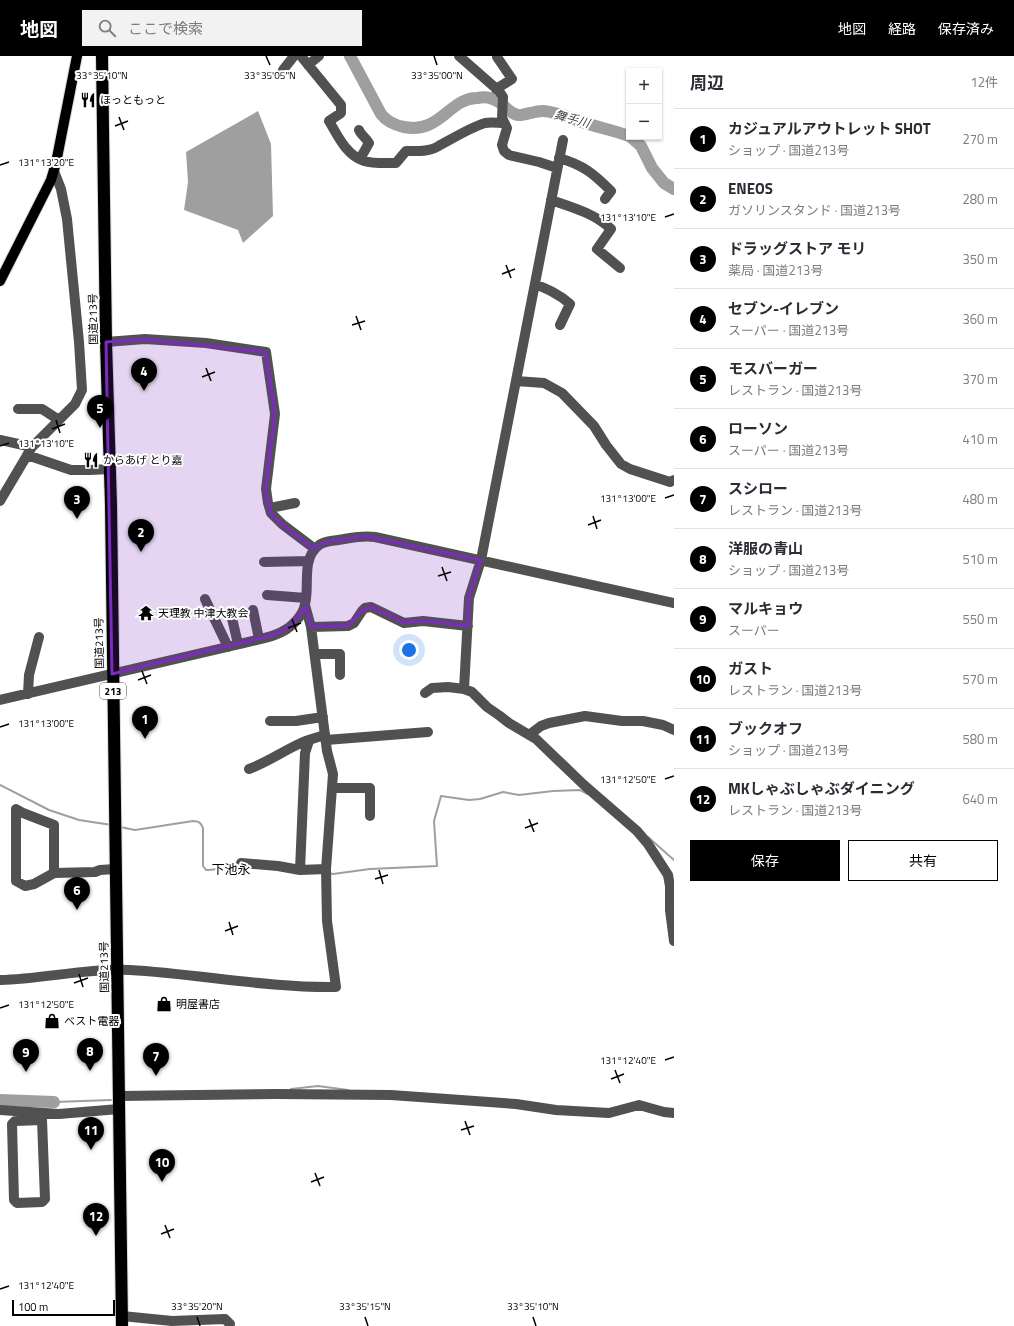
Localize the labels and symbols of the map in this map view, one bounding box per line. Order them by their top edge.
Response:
text: 33°35'10"N [76,68,128,83]
text: 33°35'05"N [244,68,296,83]
text: 33°35'00"N [411,68,463,83]
restaurant icon: ほっともっと [79,91,97,109]
place label: ほっともっと [100,92,166,108]
water label: 舞手川 [552,104,594,133]
text: 131°13'20"E [18,155,75,170]
text: 131°13'10"E [600,210,657,225]
street label: 国道213号 [85,293,101,345]
pin: 4 [131,358,157,391]
pin: 5 [87,395,113,428]
text: 131°13'10"E [18,436,75,451]
restaurant icon: からあげ とり嘉 [82,451,100,469]
place label: からあげ とり嘉 [103,452,182,468]
pin: 3 [64,486,90,519]
text: 131°13'00"E [600,491,657,506]
pin: 2 [128,519,154,552]
temple icon: 天理教 中津大教会 [137,604,155,622]
place label: 天理教 中津大教会 [158,605,248,621]
street label: 国道213号 [91,617,107,669]
your location [399,640,419,660]
road number: 213 [100,683,126,699]
pin: 1 [132,706,158,739]
text: 131°13'00"E [18,716,75,731]
text: 131°12'50"E [600,772,657,787]
district label: 下池永 [211,859,251,879]
pin: 6 [64,877,90,910]
street label: 国道213号 [96,941,112,993]
shop icon: 明屋書店 [155,995,173,1013]
place label: 明屋書店 [176,996,220,1012]
text: 131°12'50"E [18,997,75,1012]
shop icon: ベスト電器 [43,1012,61,1030]
place label: ベスト電器 [64,1013,119,1029]
pin: 8 [77,1038,103,1071]
pin: 9 [13,1039,39,1072]
pin: 7 [143,1043,169,1076]
text: 131°12'40"E [600,1053,657,1068]
pin: 11 [78,1117,104,1150]
pin: 10 [149,1149,175,1182]
pin: 12 [83,1203,109,1236]
text: 131°12'40"E [18,1278,75,1293]
scale bar [12,1298,115,1317]
text: 33°35'20"N [171,1299,223,1314]
text: 33°35'15"N [339,1299,391,1314]
text: 33°35'10"N [507,1299,559,1314]

